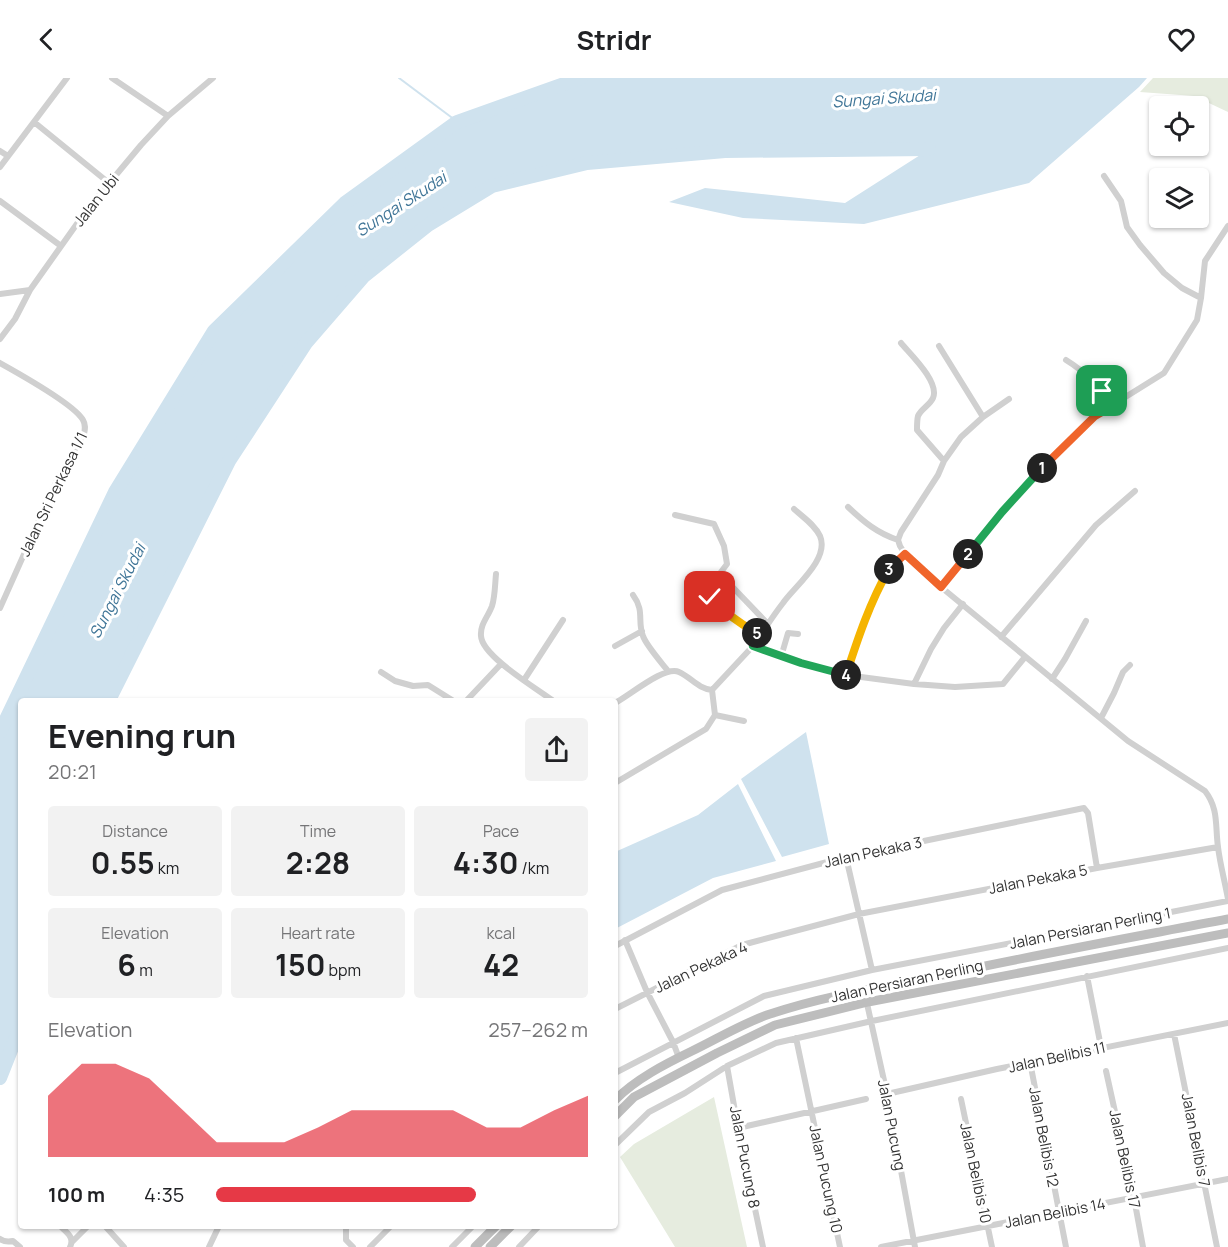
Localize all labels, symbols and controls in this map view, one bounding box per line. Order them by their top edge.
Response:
text: Stridr [576,21,652,58]
icon: back [30,23,63,56]
icon: heart [1165,23,1198,56]
water label: Sungai Skudai [832,83,939,113]
map controls [1149,96,1209,228]
button: locate [1149,96,1209,156]
water label: Sungai Skudai [352,165,452,241]
button: layers [1149,168,1209,228]
street label: Jalan Ubi [68,169,124,231]
pin [1076,365,1127,416]
icon: arrive [1085,374,1118,407]
street label: Jalan Sri Perkasa 1/1 [14,428,92,560]
pin: 1 [1027,453,1057,483]
text: 1 [1038,457,1046,479]
water label: Sungai Skudai [84,538,151,642]
pin: 2 [953,539,983,569]
text: 2 [963,543,973,565]
pin: 3 [874,554,904,584]
text: 3 [884,558,894,580]
pin [684,571,735,622]
icon: check [693,580,726,613]
pin: 5 [742,618,772,648]
text: 5 [752,622,762,644]
pin: 4 [831,660,861,690]
text: 4 [841,664,851,686]
text: Evening run [48,713,236,758]
button: share [525,718,588,781]
text: 20:21 [48,758,97,785]
text: Distance [102,820,168,842]
text: Time [300,820,336,842]
text: Pace [483,820,519,842]
street label: Jalan Pekaka 3 [822,831,924,873]
text: 0.55 [91,842,155,883]
text: 2:28 [286,842,350,883]
text: 4:30 [453,842,518,883]
text: km [155,857,179,879]
text: /km [518,857,549,879]
street label: Jalan Pekaka 5 [987,859,1089,899]
street label: Jalan Persiaran Perling 1 [1008,902,1172,954]
text: Elevation [101,922,169,944]
text: Heart rate [281,922,355,944]
text: kcal [486,922,516,944]
street label: Jalan Pekaka 4 [651,936,751,998]
text: 6 [117,944,136,985]
text: 150 [275,944,325,985]
text: 42 [483,944,519,985]
street label: Jalan Persiaran Perling [829,955,985,1007]
text: m [136,959,153,981]
text: bpm [325,959,361,981]
text: Elevation [48,1016,132,1043]
text: 257–262 m [488,1016,588,1043]
street label: Jalan Belibis 11 [1006,1036,1108,1078]
street label: Jalan Pucung [873,1078,911,1172]
street label: Jalan Belibis 12 [1024,1085,1064,1189]
street label: Jalan Belibis 7 [1177,1091,1215,1189]
street label: Jalan Pucung 8 [725,1104,765,1210]
street label: Jalan Belibis 17 [1104,1108,1146,1210]
street label: Jalan Belibis 10 [955,1121,997,1225]
street label: Jalan Pucung 10 [804,1123,848,1235]
text: 100 m [48,1181,105,1208]
text: 4:35 [144,1181,184,1208]
street label: Jalan Belibis 14 [1003,1193,1107,1233]

